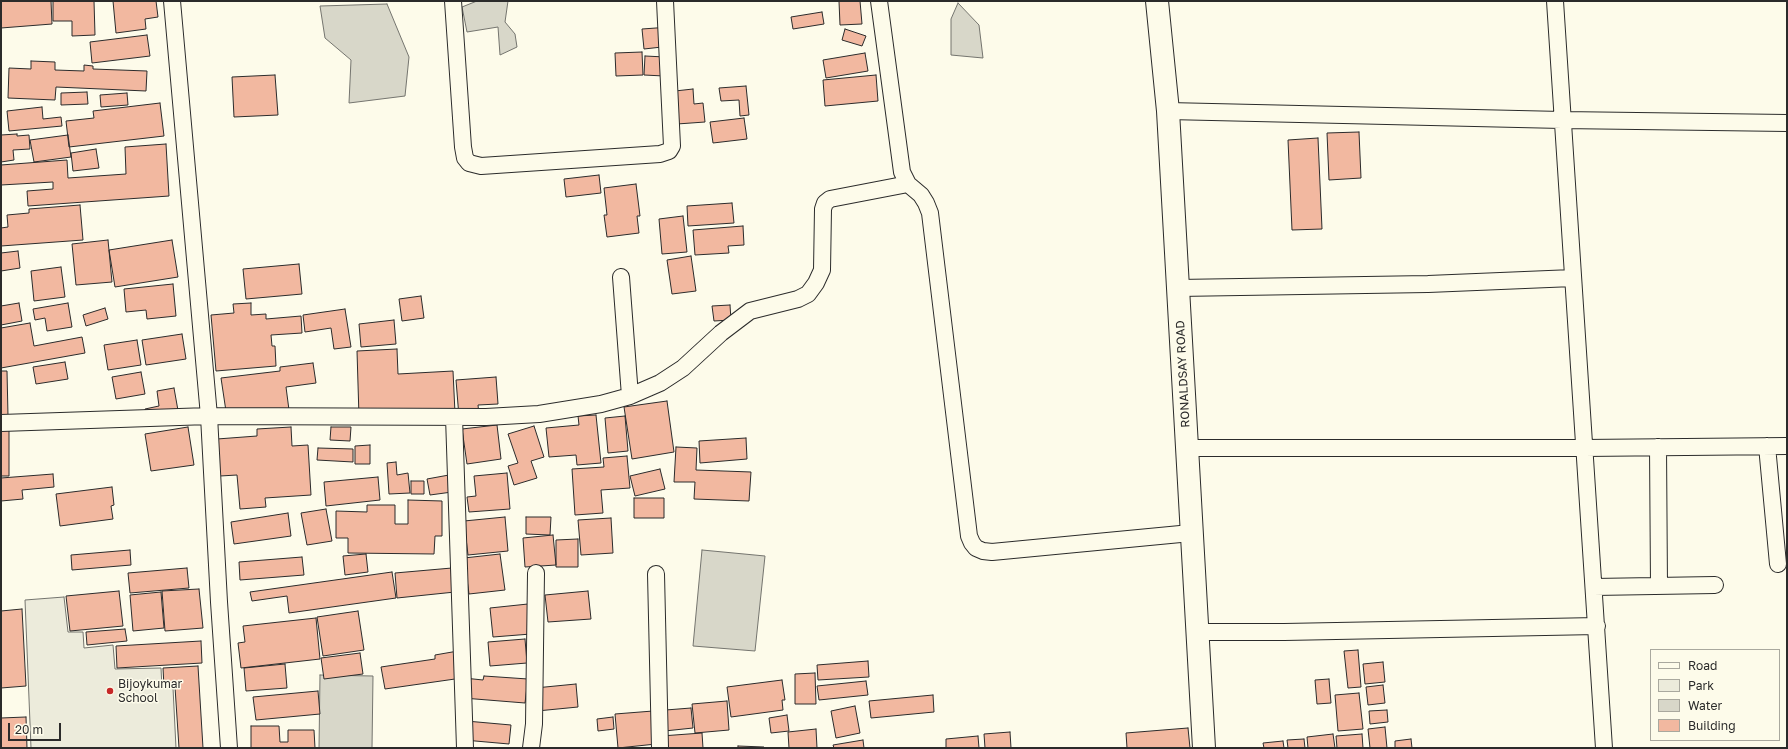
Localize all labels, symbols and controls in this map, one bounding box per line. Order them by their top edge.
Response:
street label: RONALDSAY ROAD [1173,320,1193,428]
legend [1650,649,1780,741]
text: Road [1688,658,1717,673]
place label: Bijoykumar School [118,677,182,705]
text: Park [1688,678,1714,693]
marker: Bijoykumar School [105,686,115,696]
text: Water [1688,698,1722,713]
scale bar [10,715,63,741]
text: Building [1688,718,1736,733]
text: 20 m [15,722,43,737]

